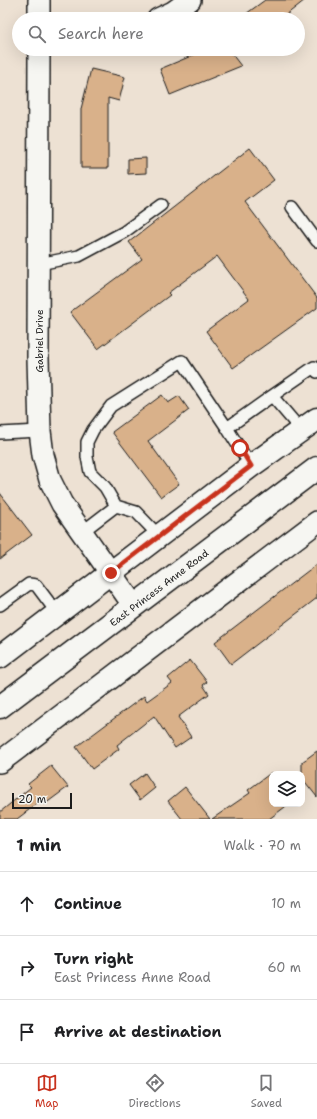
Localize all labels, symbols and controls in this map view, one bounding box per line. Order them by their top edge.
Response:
search box [12,12,305,56]
icon: search [26,23,48,45]
text: Search here [58,24,144,44]
street label: Gabriel Drive [33,309,46,373]
route start [231,439,249,457]
street label: East Princess Anne Road [107,546,212,629]
route end [102,564,120,582]
map controls [269,771,305,807]
button: layers [269,771,305,807]
scale bar [12,791,72,810]
text: 20 m [18,792,46,807]
text: 1 min [16,834,61,856]
text: Walk · 70 m [224,837,301,854]
icon: ahead [16,893,38,915]
text: Continue [54,894,122,914]
text: 10 m [271,895,301,912]
text: Turn right [54,949,134,969]
icon: right [16,957,38,979]
text: 60 m [268,959,301,976]
text: East Princess Anne Road [54,969,211,986]
icon: arrive [16,1021,38,1043]
text: Arrive at destination [54,1022,222,1042]
tab: Map [35,1072,59,1111]
tab: Directions [128,1072,181,1111]
tab: Saved [251,1072,282,1111]

